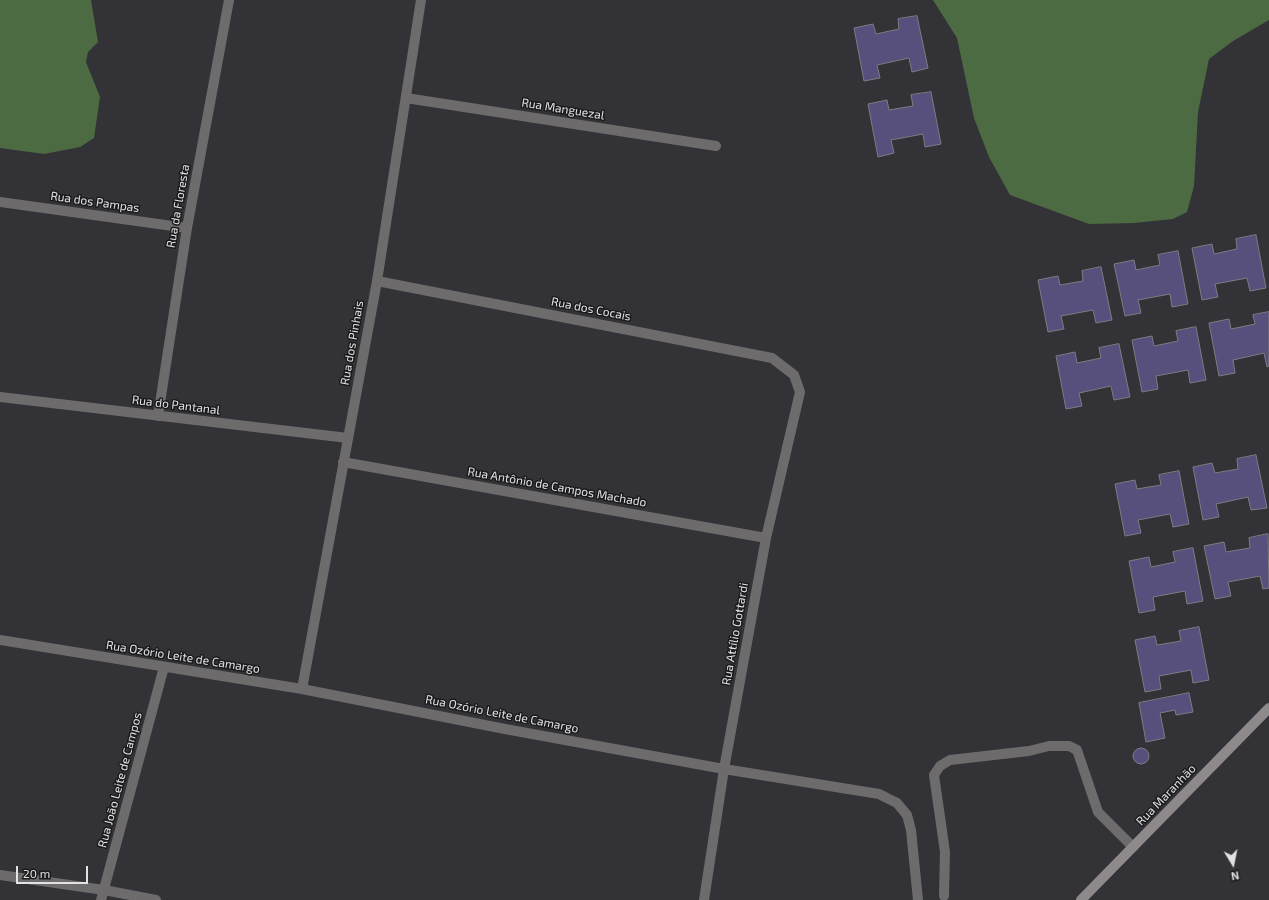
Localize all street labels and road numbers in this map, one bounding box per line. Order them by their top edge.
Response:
street label: Rua Manguezal [520,95,606,123]
street label: Rua da Floresta [164,163,192,249]
street label: Rua dos Pampas [50,189,140,215]
street label: Rua dos Cocais [550,294,632,324]
street label: Rua dos Pinhais [337,300,367,386]
street label: Rua do Pantanal [131,392,221,418]
street label: Rua Antônio de Campos Machado [466,464,648,510]
street label: Rua Attílio Gottardi [719,582,751,686]
street label: Rua Ozório Leite de Camargo [105,638,261,676]
street label: Rua Ozório Leite de Camargo [424,692,580,736]
street label: Rua João Leite de Campos [95,711,145,849]
street label: Rua Maranhão [1133,761,1199,829]

